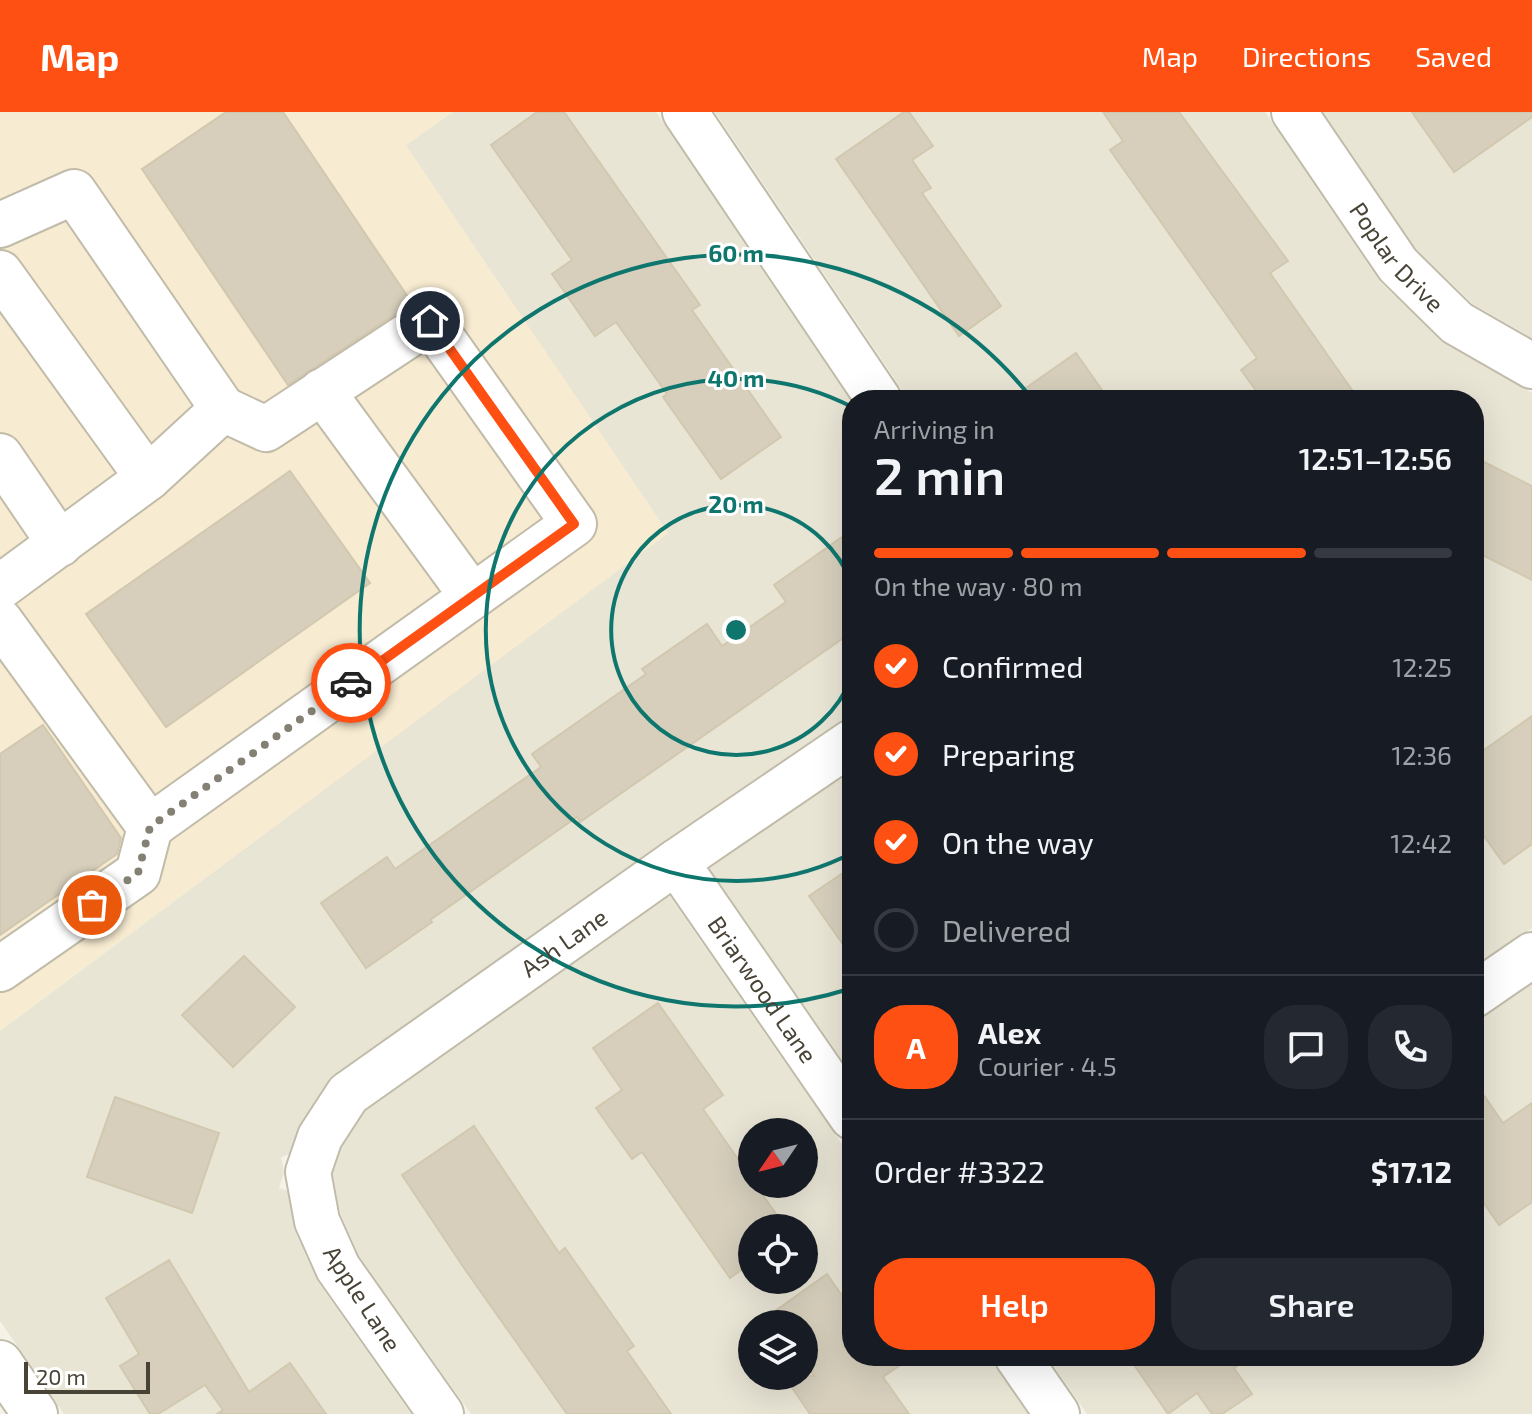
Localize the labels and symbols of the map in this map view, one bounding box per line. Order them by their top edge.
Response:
street label: Poplar Drive [1345,196,1451,317]
text: 60 m [708,238,764,267]
pin [396,287,464,355]
text: 40 m [708,363,764,392]
text: 20 m [708,489,764,518]
centre of rings [722,616,750,644]
courier [311,643,391,723]
pin [58,871,126,939]
street label: Ash Lane [515,901,612,982]
street label: Briarwood Lane [703,910,824,1068]
north arrow [738,1118,818,1198]
street label: Apple Lane [318,1240,408,1356]
scale bar [24,1358,150,1394]

